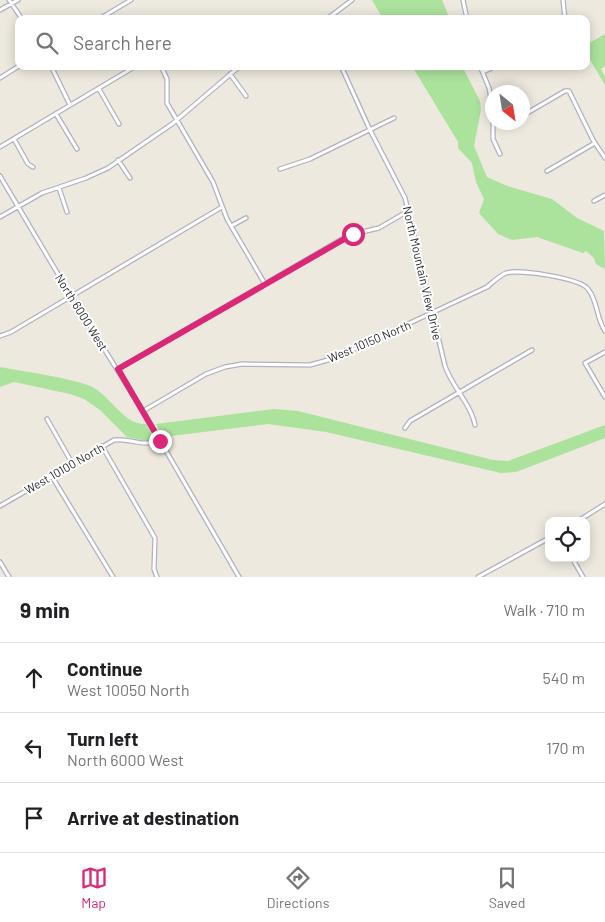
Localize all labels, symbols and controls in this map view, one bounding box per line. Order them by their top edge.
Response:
search box [15,15,590,70]
icon: search [33,29,61,57]
text: Search here [73,31,172,54]
north arrow [485,85,530,130]
street label: North Mountain View Drive [401,205,445,341]
route start [342,223,365,246]
street label: North 6000 West [53,271,111,353]
street label: West 10150 North [325,317,413,365]
route end [149,430,172,453]
street label: West 10100 North [22,440,106,496]
map controls [545,517,590,562]
button: locate [545,517,590,562]
text: 9 min [20,597,70,622]
text: Walk · 710 m [503,600,585,619]
text: Continue [67,657,143,680]
icon: ahead [20,664,48,692]
text: 540 m [542,668,585,687]
text: West 10050 North [67,680,190,699]
text: Turn left [67,727,138,750]
icon: left [20,734,48,762]
text: 170 m [546,738,585,757]
text: North 6000 West [67,750,184,769]
icon: arrive [20,804,48,832]
text: Arrive at destination [67,806,239,829]
tab: Map [80,864,108,911]
tab: Directions [267,864,329,911]
tab: Saved [489,864,525,911]

